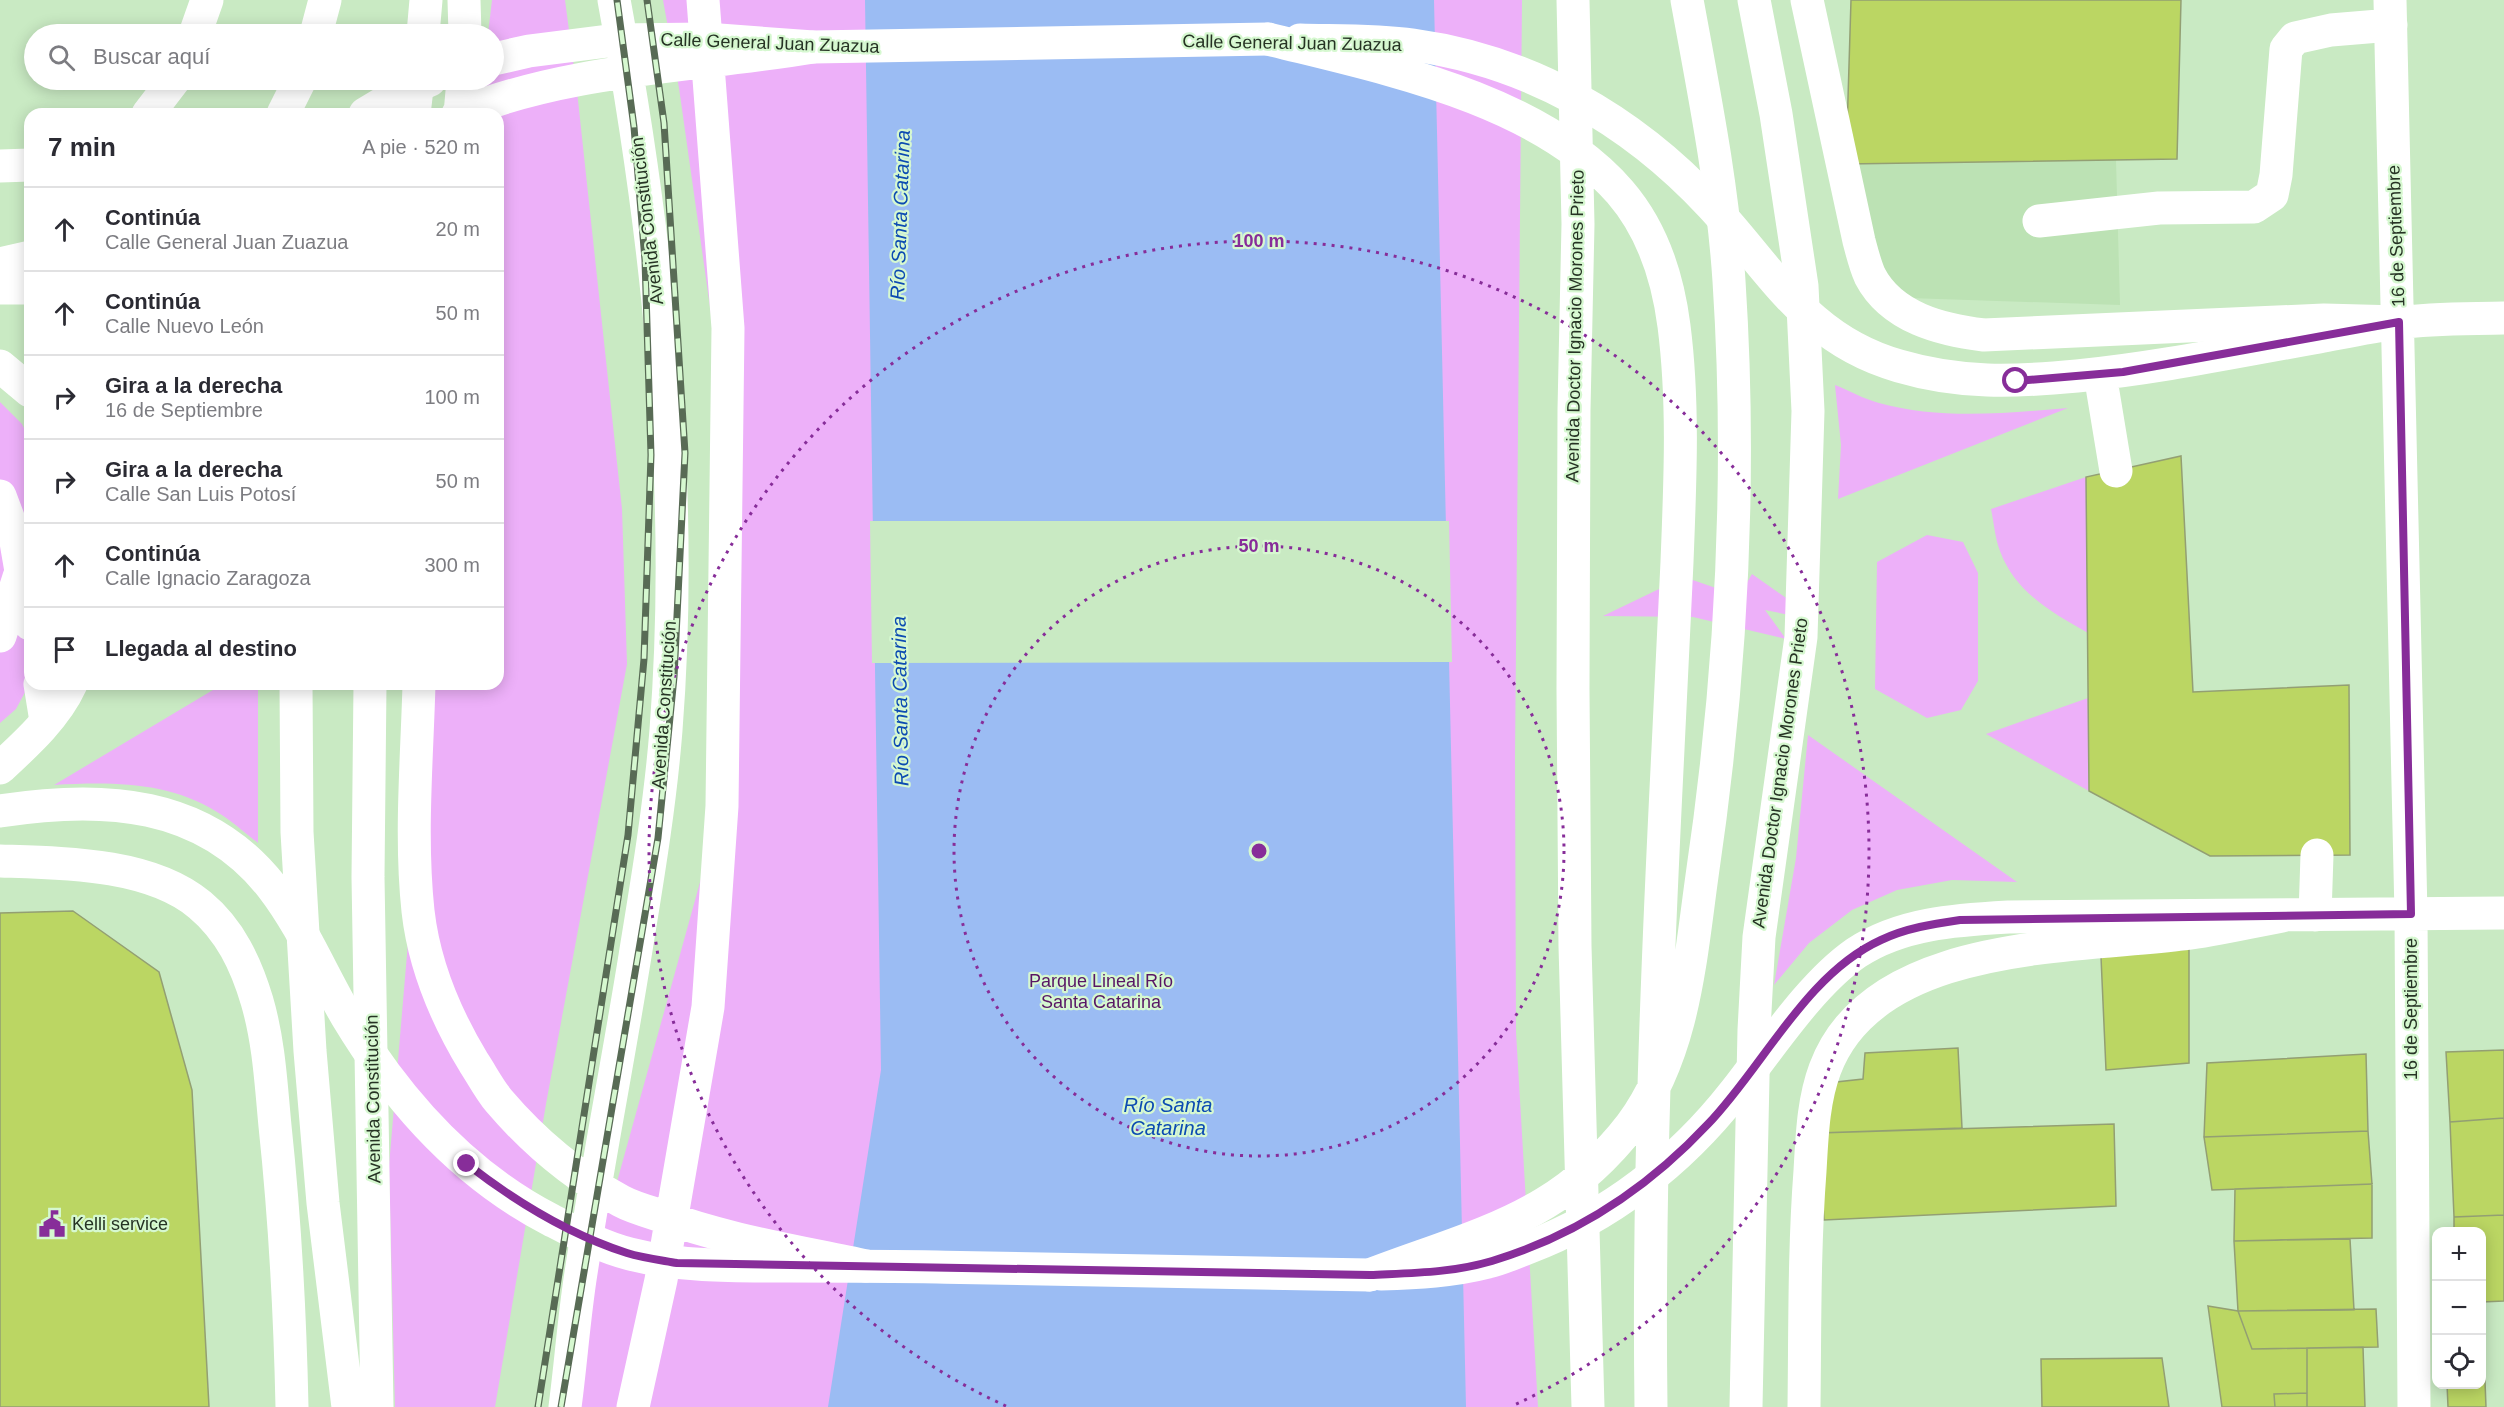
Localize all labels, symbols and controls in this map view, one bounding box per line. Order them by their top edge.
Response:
search box [24,24,504,90]
street label: Calle General Juan Zuazua [660,29,881,57]
street label: Calle General Juan Zuazua [1182,31,1403,55]
icon: search [45,41,78,74]
text: Buscar aquí [93,44,210,69]
water label: Río Santa Catarina [886,130,914,300]
text: 7 min [48,132,116,162]
text: A pie · 520 m [362,136,480,158]
street label: Avenida Constitución [627,136,667,306]
street label: 16 de Septiembre [2384,165,2408,307]
street label: Avenida Doctor Ignacio Morones Prieto [1562,169,1588,483]
text: Continúa [105,205,200,230]
icon: ahead [48,213,81,246]
text: 20 m [436,218,480,240]
text: Calle General Juan Zuazua [105,231,348,253]
text: 100 m [1233,231,1285,251]
text: Continúa [105,289,200,314]
icon: ahead [48,297,81,330]
text: 50 m [436,302,480,324]
text: Calle Nuevo León [105,315,264,337]
route start [2002,367,2028,393]
text: Gira a la derecha [105,373,282,398]
icon: right [48,381,81,414]
text: 100 m [424,386,480,408]
text: 16 de Septiembre [105,399,263,421]
text: Gira a la derecha [105,457,282,482]
icon: right [48,465,81,498]
text: 50 m [436,470,480,492]
text: Calle San Luis Potosí [105,483,296,505]
text: 50 m [1238,536,1280,556]
text: Continúa [105,541,200,566]
icon: ahead [48,549,81,582]
text: 300 m [424,554,480,576]
text: Calle Ignacio Zaragoza [105,567,311,589]
water label: Río Santa Catarina [888,616,912,786]
street label: Avenida Doctor Ignacio Morones Prieto [1748,617,1812,929]
street label: Avenida Constitución [648,620,680,790]
icon: arrive [48,633,81,666]
text: Llegada al destino [105,636,297,661]
centre of rings [1249,841,1269,861]
street label: 16 de Septiembre [2401,938,2421,1080]
park label: Parque Lineal Río Santa Catarina [1029,971,1173,1012]
street label: Avenida Constitución [362,1014,384,1184]
water label: Río Santa Catarina [1124,1094,1212,1139]
route end [453,1150,479,1176]
public building icon: Kelli service [37,1209,67,1239]
place label: Kelli service [72,1214,168,1234]
map controls [2432,1227,2486,1389]
button: + [2432,1227,2486,1281]
button: − [2432,1281,2486,1335]
button: locate [2432,1335,2486,1389]

